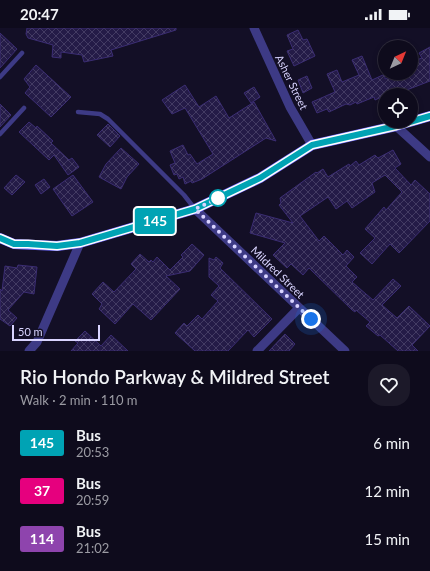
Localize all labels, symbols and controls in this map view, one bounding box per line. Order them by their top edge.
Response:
text: 20:47 [20,5,59,23]
north arrow [378,40,418,80]
map controls [378,40,418,128]
street label: Asher Street [273,52,311,112]
button: locate [378,88,418,128]
unlabelled marker [209,189,227,207]
line badge: 145 [132,208,178,234]
text: 145 [143,212,167,229]
street label: Mildred Street [249,243,307,301]
your location [301,309,321,329]
scale bar [12,323,100,342]
text: 50 m [18,325,43,338]
button: heart [368,364,410,406]
text: Rio Hondo Parkway & Mildred Street [20,365,329,388]
text: Walk · 2 min · 110 m [20,392,138,408]
text: Bus [76,426,101,444]
text: 145 [30,434,54,451]
text: 6 min [373,434,410,452]
text: 20:53 [76,444,109,460]
text: Bus [76,474,101,492]
text: 37 [34,482,50,499]
text: 12 min [364,482,410,500]
text: 20:59 [76,492,109,508]
text: Bus [76,522,101,540]
text: 114 [30,530,54,547]
text: 15 min [364,530,410,548]
text: 21:02 [76,540,109,556]

